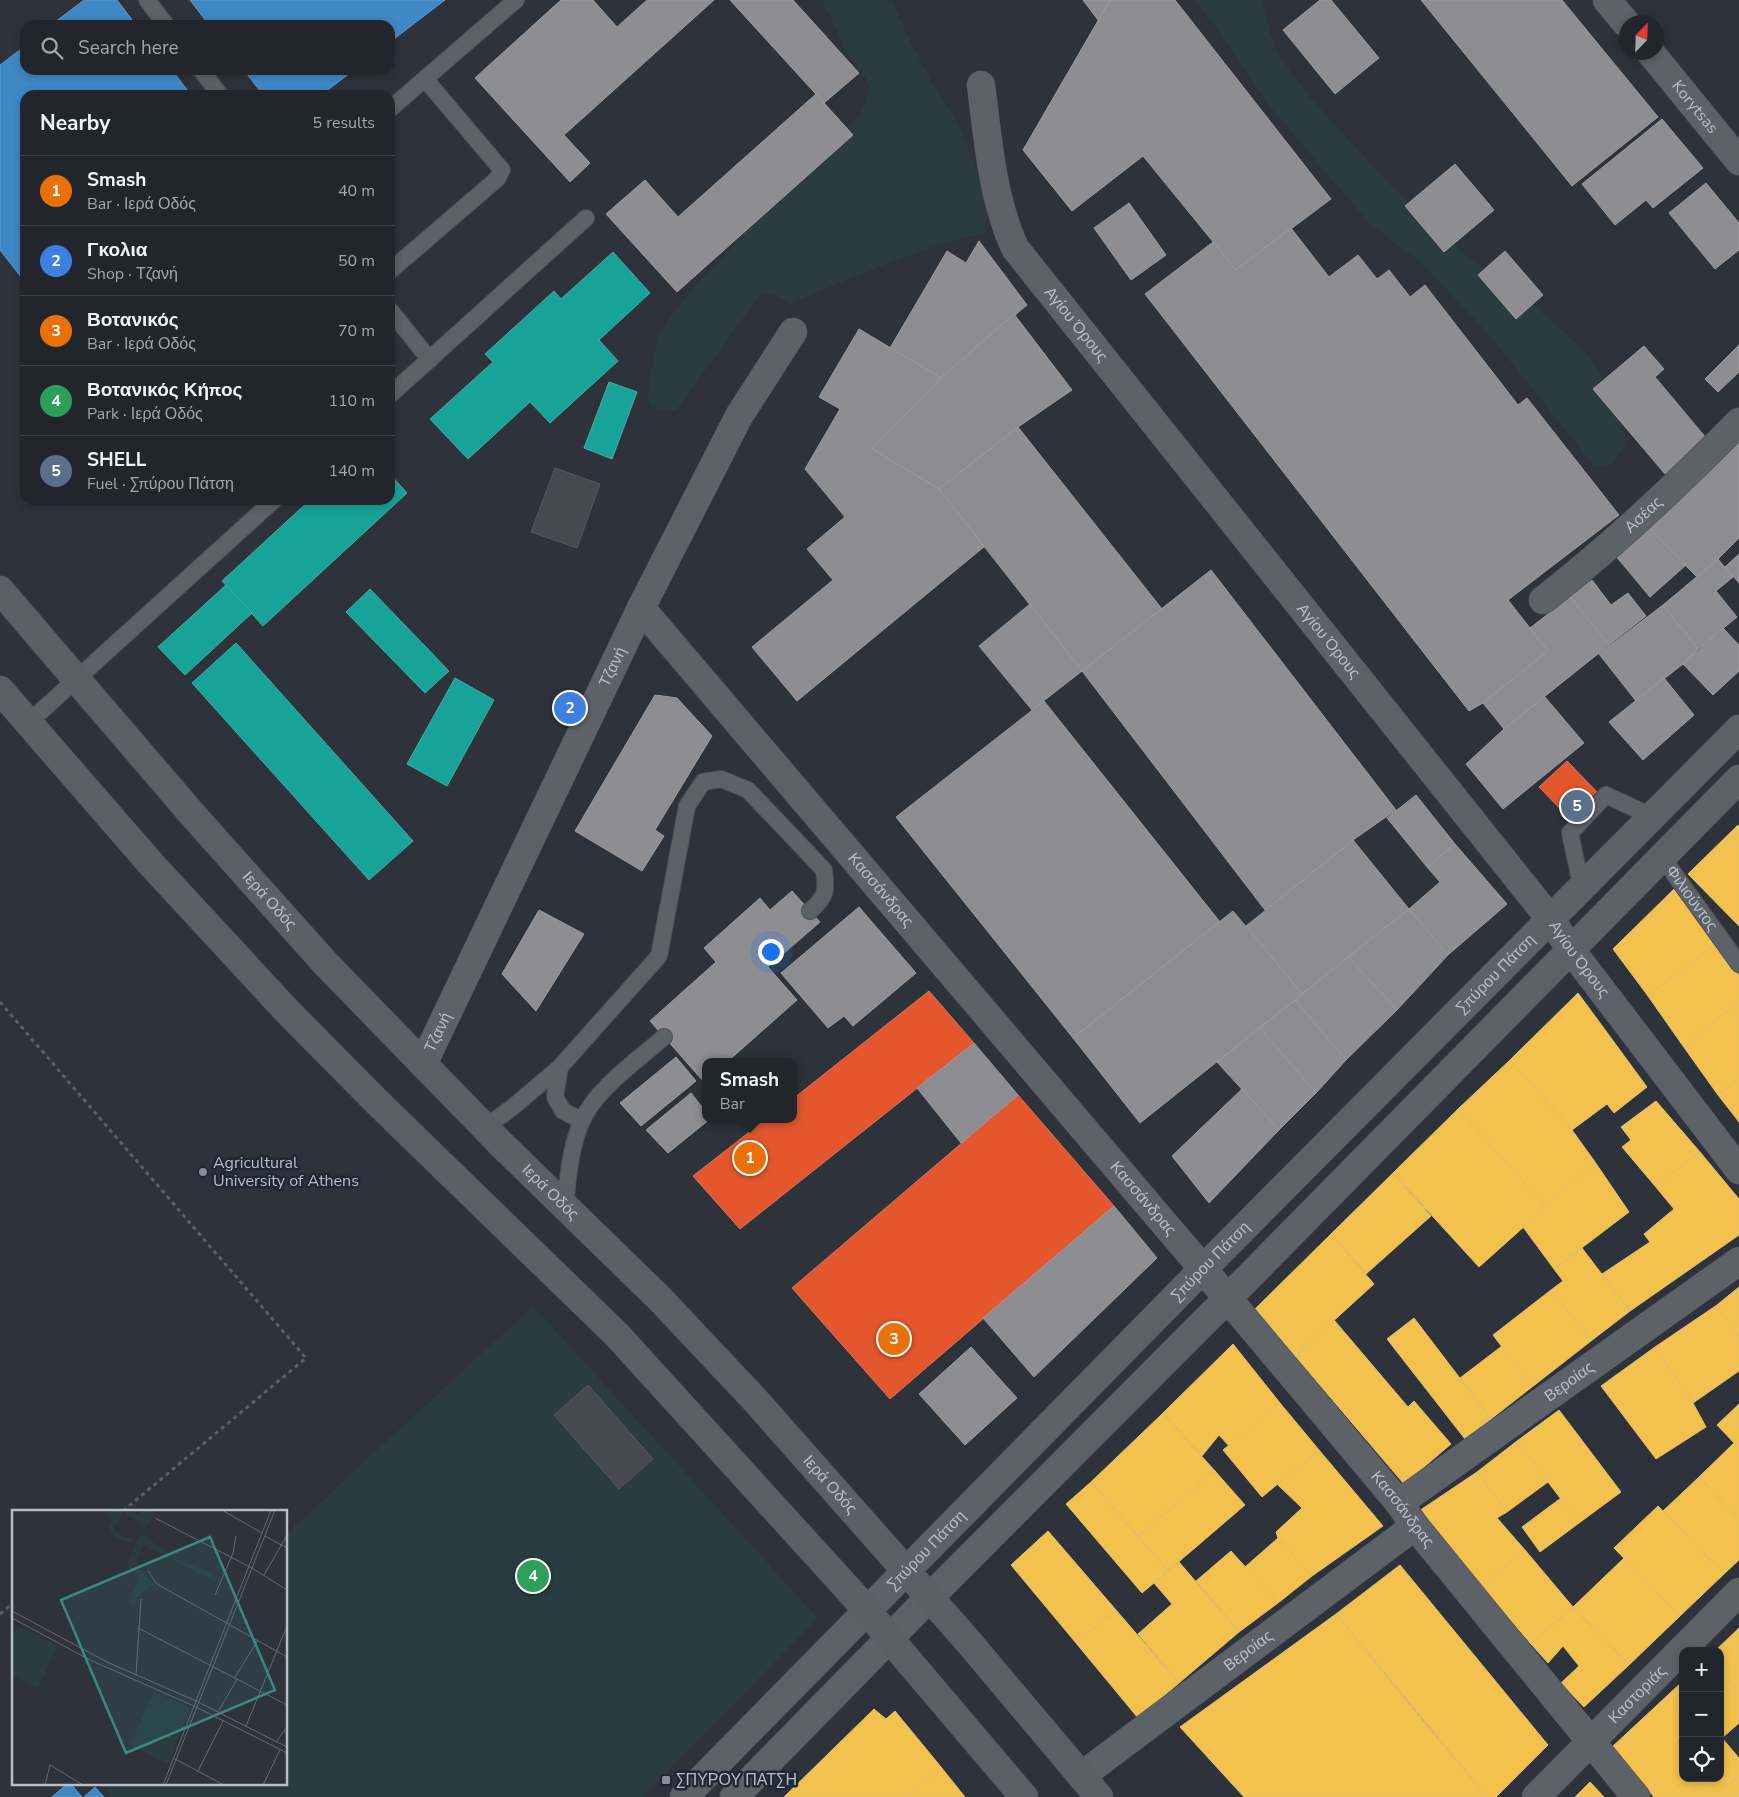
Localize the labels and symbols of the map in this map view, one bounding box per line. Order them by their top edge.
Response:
north arrow [1619,15,1664,60]
street label: Korytsas [1667,76,1723,138]
street label: Αγίου Όρους [1039,282,1113,367]
street label: Ασέας [1620,491,1668,538]
street label: Αγίου Όρους [1292,599,1366,684]
street label: Τζανή [594,643,632,691]
pin: 2 [554,689,586,727]
pin: 5 [1561,787,1593,825]
street label: Κασσάνδρας [843,848,919,932]
street label: Φιλιούντος [1661,861,1723,936]
street label: Ιερά Οδός [237,866,302,935]
street label: Αγίου Όρους [1543,916,1615,1003]
street label: Σπύρου Πάτση [1451,929,1540,1019]
your location [758,939,784,965]
street label: Τζανή [419,1009,457,1056]
pin: 1 [734,1139,766,1177]
place label: Agricultural University of Athens [213,1152,359,1192]
street label: Κασσάνδρας [1105,1156,1181,1241]
street label: Ιερά Οδός [517,1159,584,1225]
marker: Agricultural University of Athens [197,1166,209,1178]
street label: Σπύρου Πάτση [1166,1217,1255,1306]
pin: 3 [878,1320,910,1358]
street label: Βεροίας [1540,1356,1599,1407]
street label: Ιερά Οδός [798,1450,862,1519]
street label: Κασσάνδρας [1366,1466,1439,1553]
street label: Σπύρου Πάτση [882,1505,971,1595]
inset map [12,1510,288,1784]
pin: 4 [517,1557,549,1595]
street label: Βεροίας [1219,1625,1278,1676]
street label: Καστοριάς [1603,1660,1671,1729]
place label: ΣΠΥΡΟΥ ΠΑΤΣΗ [676,1769,797,1791]
marker: ΣΠΥΡΟΥ ΠΑΤΣΗ [660,1774,672,1786]

